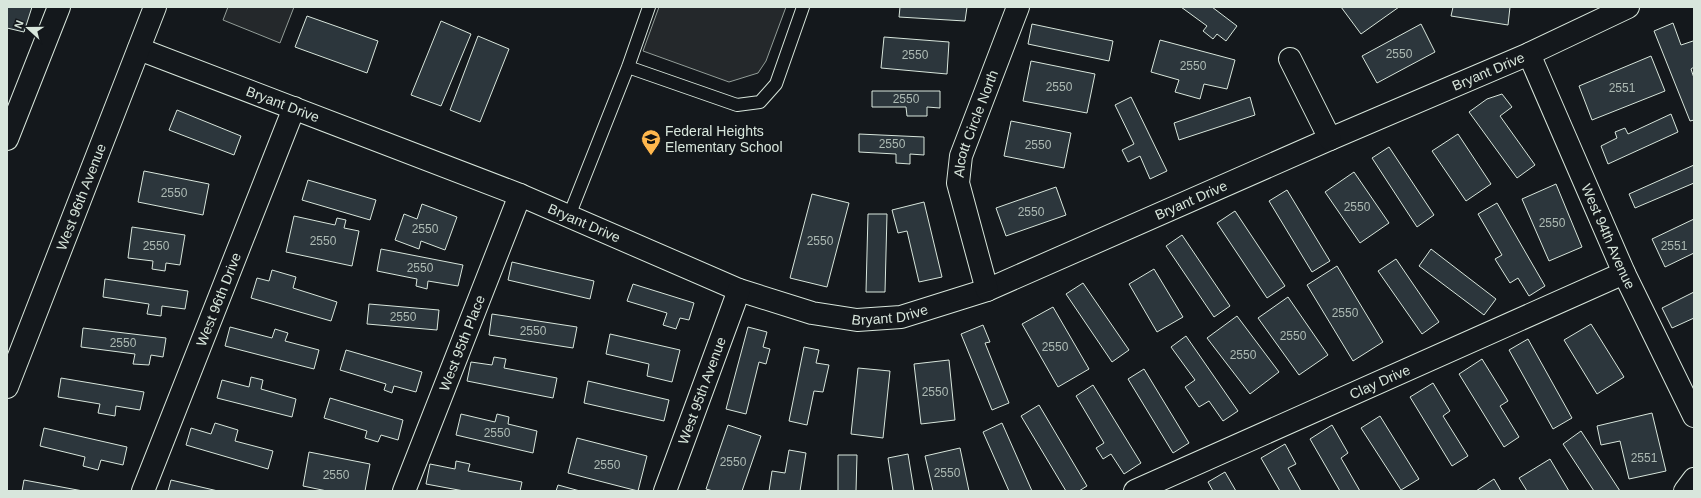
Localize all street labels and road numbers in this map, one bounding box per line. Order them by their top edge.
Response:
street label: Bryant Drive [1450,49,1527,94]
street label: Alcott Circle North [951,68,1001,178]
street label: Bryant Drive [244,83,322,125]
street label: West 96th Avenue [53,141,109,253]
street label: Bryant Drive [1153,177,1230,223]
street label: West 94th Avenue [1578,181,1639,292]
street label: Bryant Drive [546,200,623,246]
street label: West 96th Drive [193,250,244,349]
street label: West 95th Place [436,292,488,393]
street label: Bryant Drive [850,301,930,329]
street label: West 95th Avenue [675,335,729,446]
street label: Clay Drive [1347,361,1413,402]

